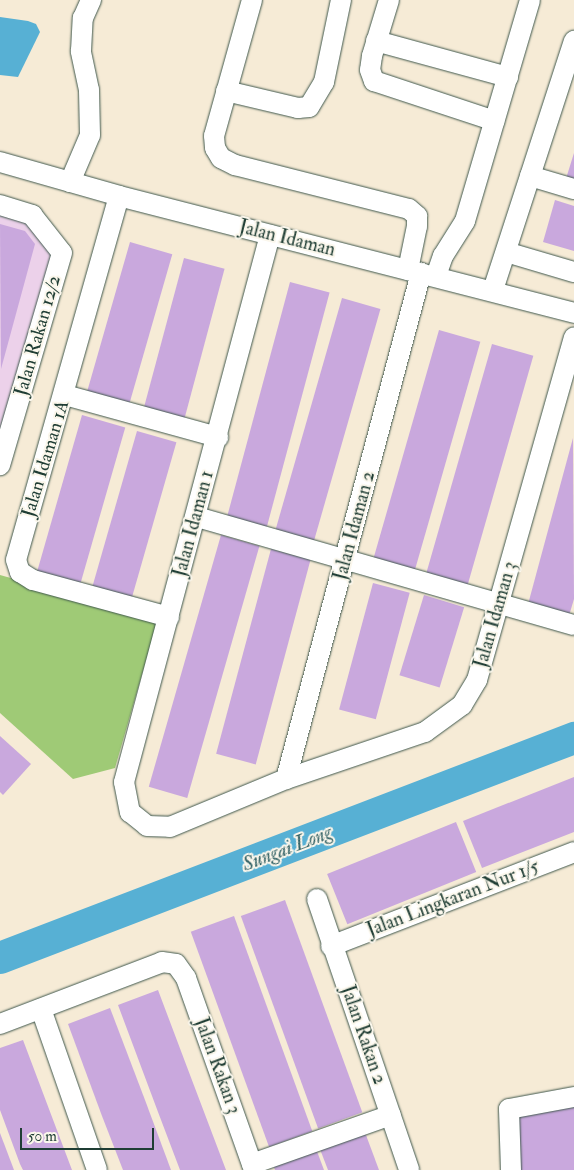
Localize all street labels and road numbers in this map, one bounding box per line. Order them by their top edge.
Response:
street label: Jalan Idaman [236,216,338,262]
street label: Jalan Rakan 12/2 [10,273,66,399]
street label: Jalan Idaman 1A [17,398,75,520]
street label: Jalan Idaman 1 [169,468,219,580]
street label: Jalan Idaman 2 [329,469,381,583]
street label: Jalan Idaman 3 [470,559,522,671]
street label: Jalan Lingkaran Nur 1/5 [364,856,542,942]
street label: Jalan Rakan 2 [335,983,391,1087]
street label: Jalan Rakan 3 [189,1015,245,1117]

